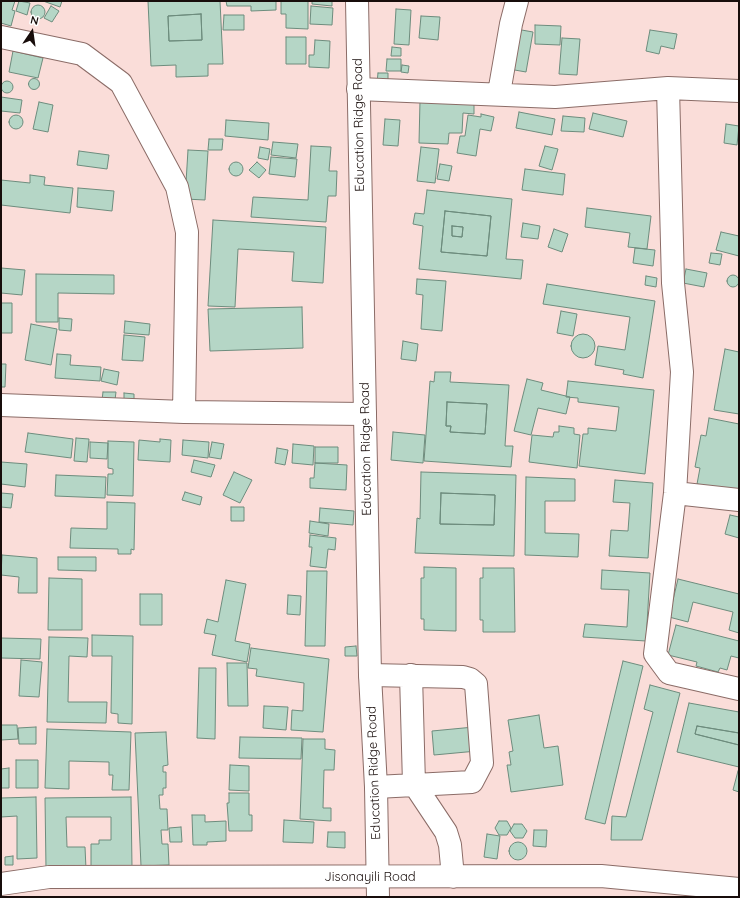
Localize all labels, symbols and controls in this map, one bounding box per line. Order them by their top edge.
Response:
north arrow [12,12,52,52]
text: N [29,13,40,28]
street label: Education Ridge Road [350,58,368,192]
street label: Education Ridge Road [357,382,375,516]
street label: Education Ridge Road [364,706,384,840]
street label: Jisonayili Road [324,869,416,885]

